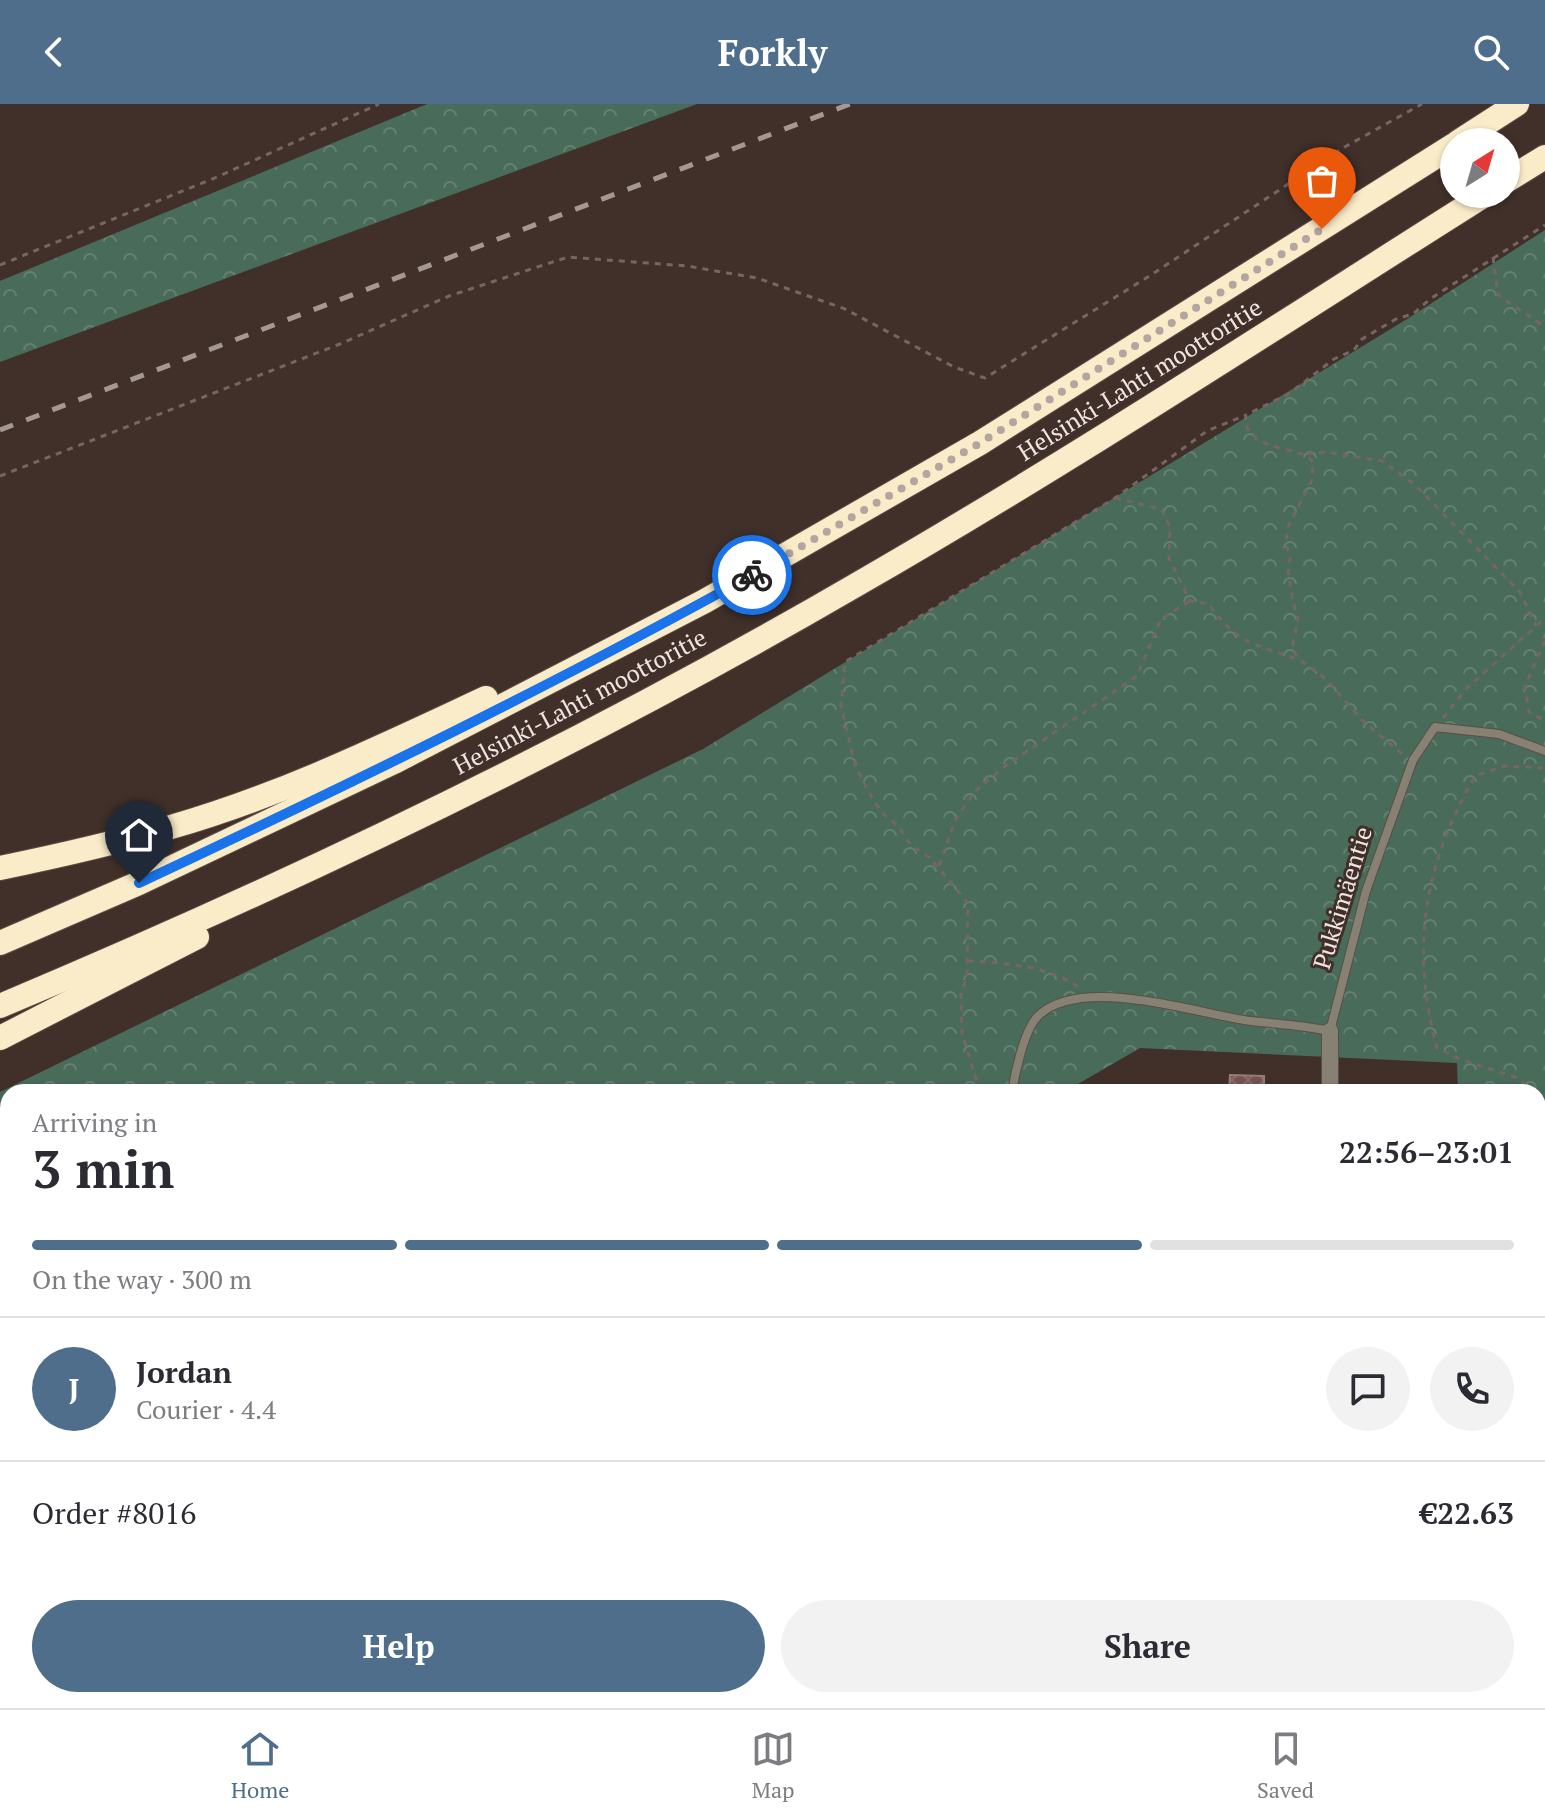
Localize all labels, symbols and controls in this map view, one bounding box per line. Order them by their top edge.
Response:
text: Forkly [718,29,827,76]
icon: back [32,30,76,74]
icon: search [1469,30,1513,74]
north arrow [1440,128,1520,208]
map controls [1440,128,1520,208]
pin [1288,147,1356,229]
icon: bag [1300,159,1344,203]
street label: Helsinki-Lahti moottoritie [1011,291,1268,468]
courier [712,535,792,615]
icon: bike [730,553,774,597]
street label: Helsinki-Lahti moottoritie [447,621,712,782]
pin [105,801,173,883]
icon: home [117,813,161,857]
street label: Pukkimäentie [1305,823,1379,973]
text: Arriving in [32,1105,157,1139]
text: 22:56–23:01 [1339,1132,1514,1172]
text: 3 min [32,1134,174,1203]
text: On the way · 300 m [32,1262,252,1296]
button: chat [1326,1347,1410,1431]
button: phone [1430,1347,1514,1431]
text: Jordan [136,1352,232,1392]
text: J [69,1369,79,1409]
text: Courier · 4.4 [136,1392,276,1426]
text: Order #8016 [32,1493,196,1533]
text: €22.63 [1420,1493,1514,1533]
button: Help [32,1600,765,1692]
button: Share [781,1600,1514,1692]
tab: Home [231,1727,289,1804]
tab: Map [751,1727,795,1804]
tab: Saved [1257,1727,1314,1804]

